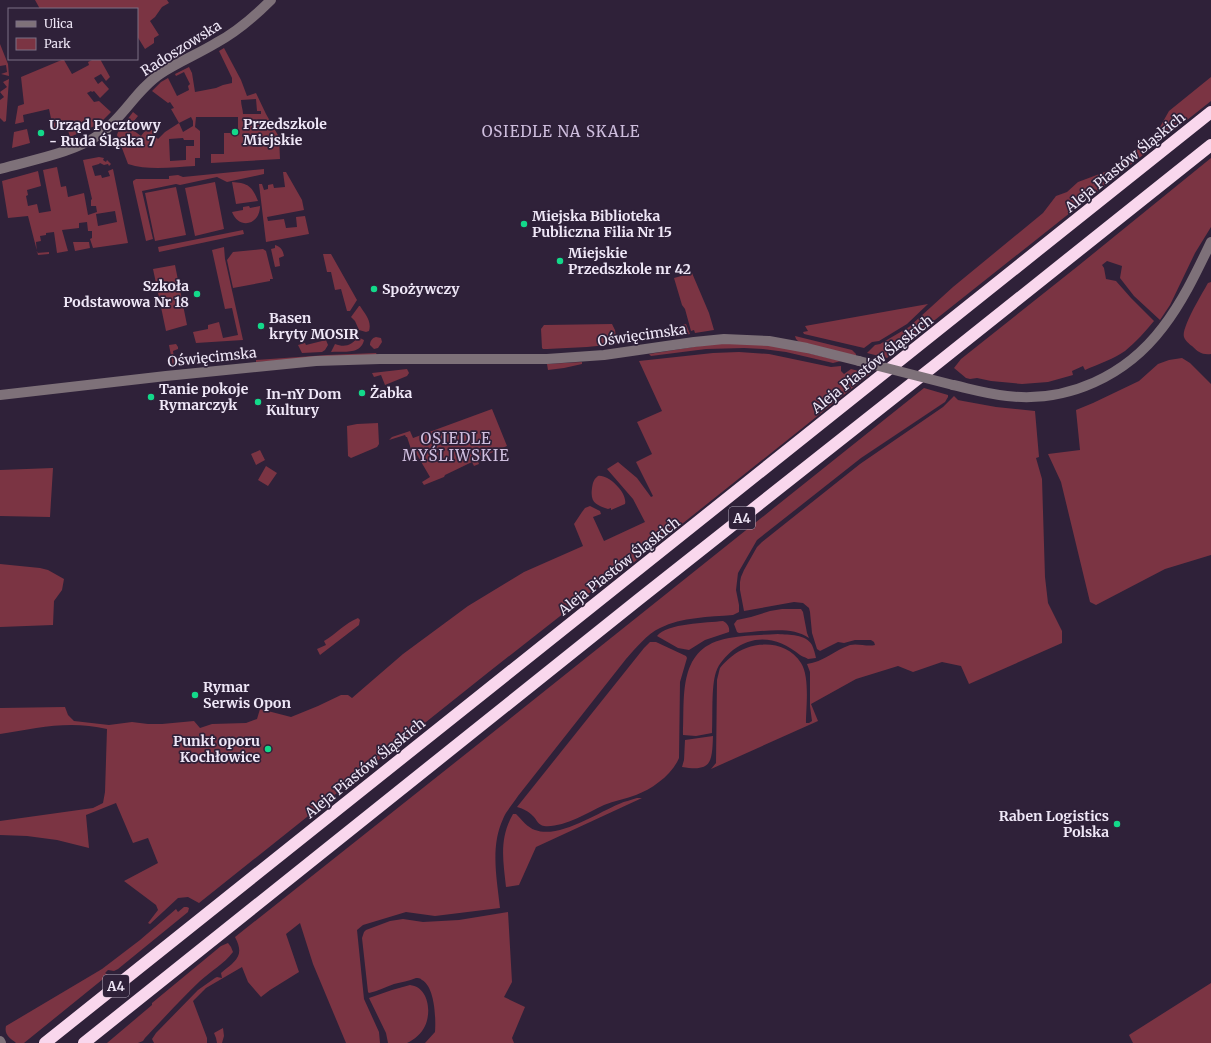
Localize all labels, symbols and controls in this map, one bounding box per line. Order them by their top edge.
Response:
legend [8,8,138,60]
text: Ulica [44,16,73,31]
street label: Radoszowska [137,16,225,80]
text: Park [44,36,71,51]
street label: Aleja Piastów Śląskich [1061,108,1189,217]
place label: Przedszkole Miejskie [243,115,327,149]
place label: Urząd Pocztowy - Ruda Śląska 7 [49,116,162,150]
district label: OSIEDLE NA SKALE [482,122,640,141]
marker: Przedszkole Miejskie [230,127,240,137]
marker: Urząd Pocztowy - Ruda Śląska 7 [36,128,46,138]
place label: Miejska Biblioteka Publiczna Filia Nr 15 [532,207,672,241]
marker: Miejska Biblioteka Publiczna Filia Nr 15 [519,219,529,229]
place label: Miejskie Przedszkole nr 42 [568,244,691,278]
marker: Miejskie Przedszkole nr 42 [555,256,565,266]
place label: Szkoła Podstawowa Nr 18 [63,277,189,311]
place label: Spożywczy [382,280,460,298]
marker: Spożywczy [369,284,379,294]
marker: Szkoła Podstawowa Nr 18 [192,289,202,299]
place label: Basen kryty MOSIR [269,309,360,343]
street label: Aleja Piastów Śląskich [807,311,936,418]
street label: Oświęcimska [596,320,688,350]
marker: Basen kryty MOSIR [256,321,266,331]
street label: Oświęcimska [167,343,258,371]
place label: Tanie pokoje Rymarczyk [159,380,249,414]
place label: Żabka [370,384,413,402]
place label: In-nY Dom Kultury [266,385,341,419]
marker: Żabka [357,388,367,398]
marker: Tanie pokoje Rymarczyk [146,392,156,402]
marker: In-nY Dom Kultury [253,397,263,407]
district label: OSIEDLE MYŚLIWSKIE [402,429,510,465]
road number: A4 [729,507,755,529]
street label: Aleja Piastów Śląskich [554,513,683,620]
place label: Rymar Serwis Opon [203,678,291,712]
marker: Rymar Serwis Opon [190,690,200,700]
street label: Aleja Piastów Śląskich [301,714,429,823]
place label: Punkt oporu Kochłowice [173,732,260,766]
marker: Punkt oporu Kochłowice [263,744,273,754]
place label: Raben Logistics Polska [999,807,1109,841]
marker: Raben Logistics Polska [1112,819,1122,829]
road number: A4 [103,975,129,997]

